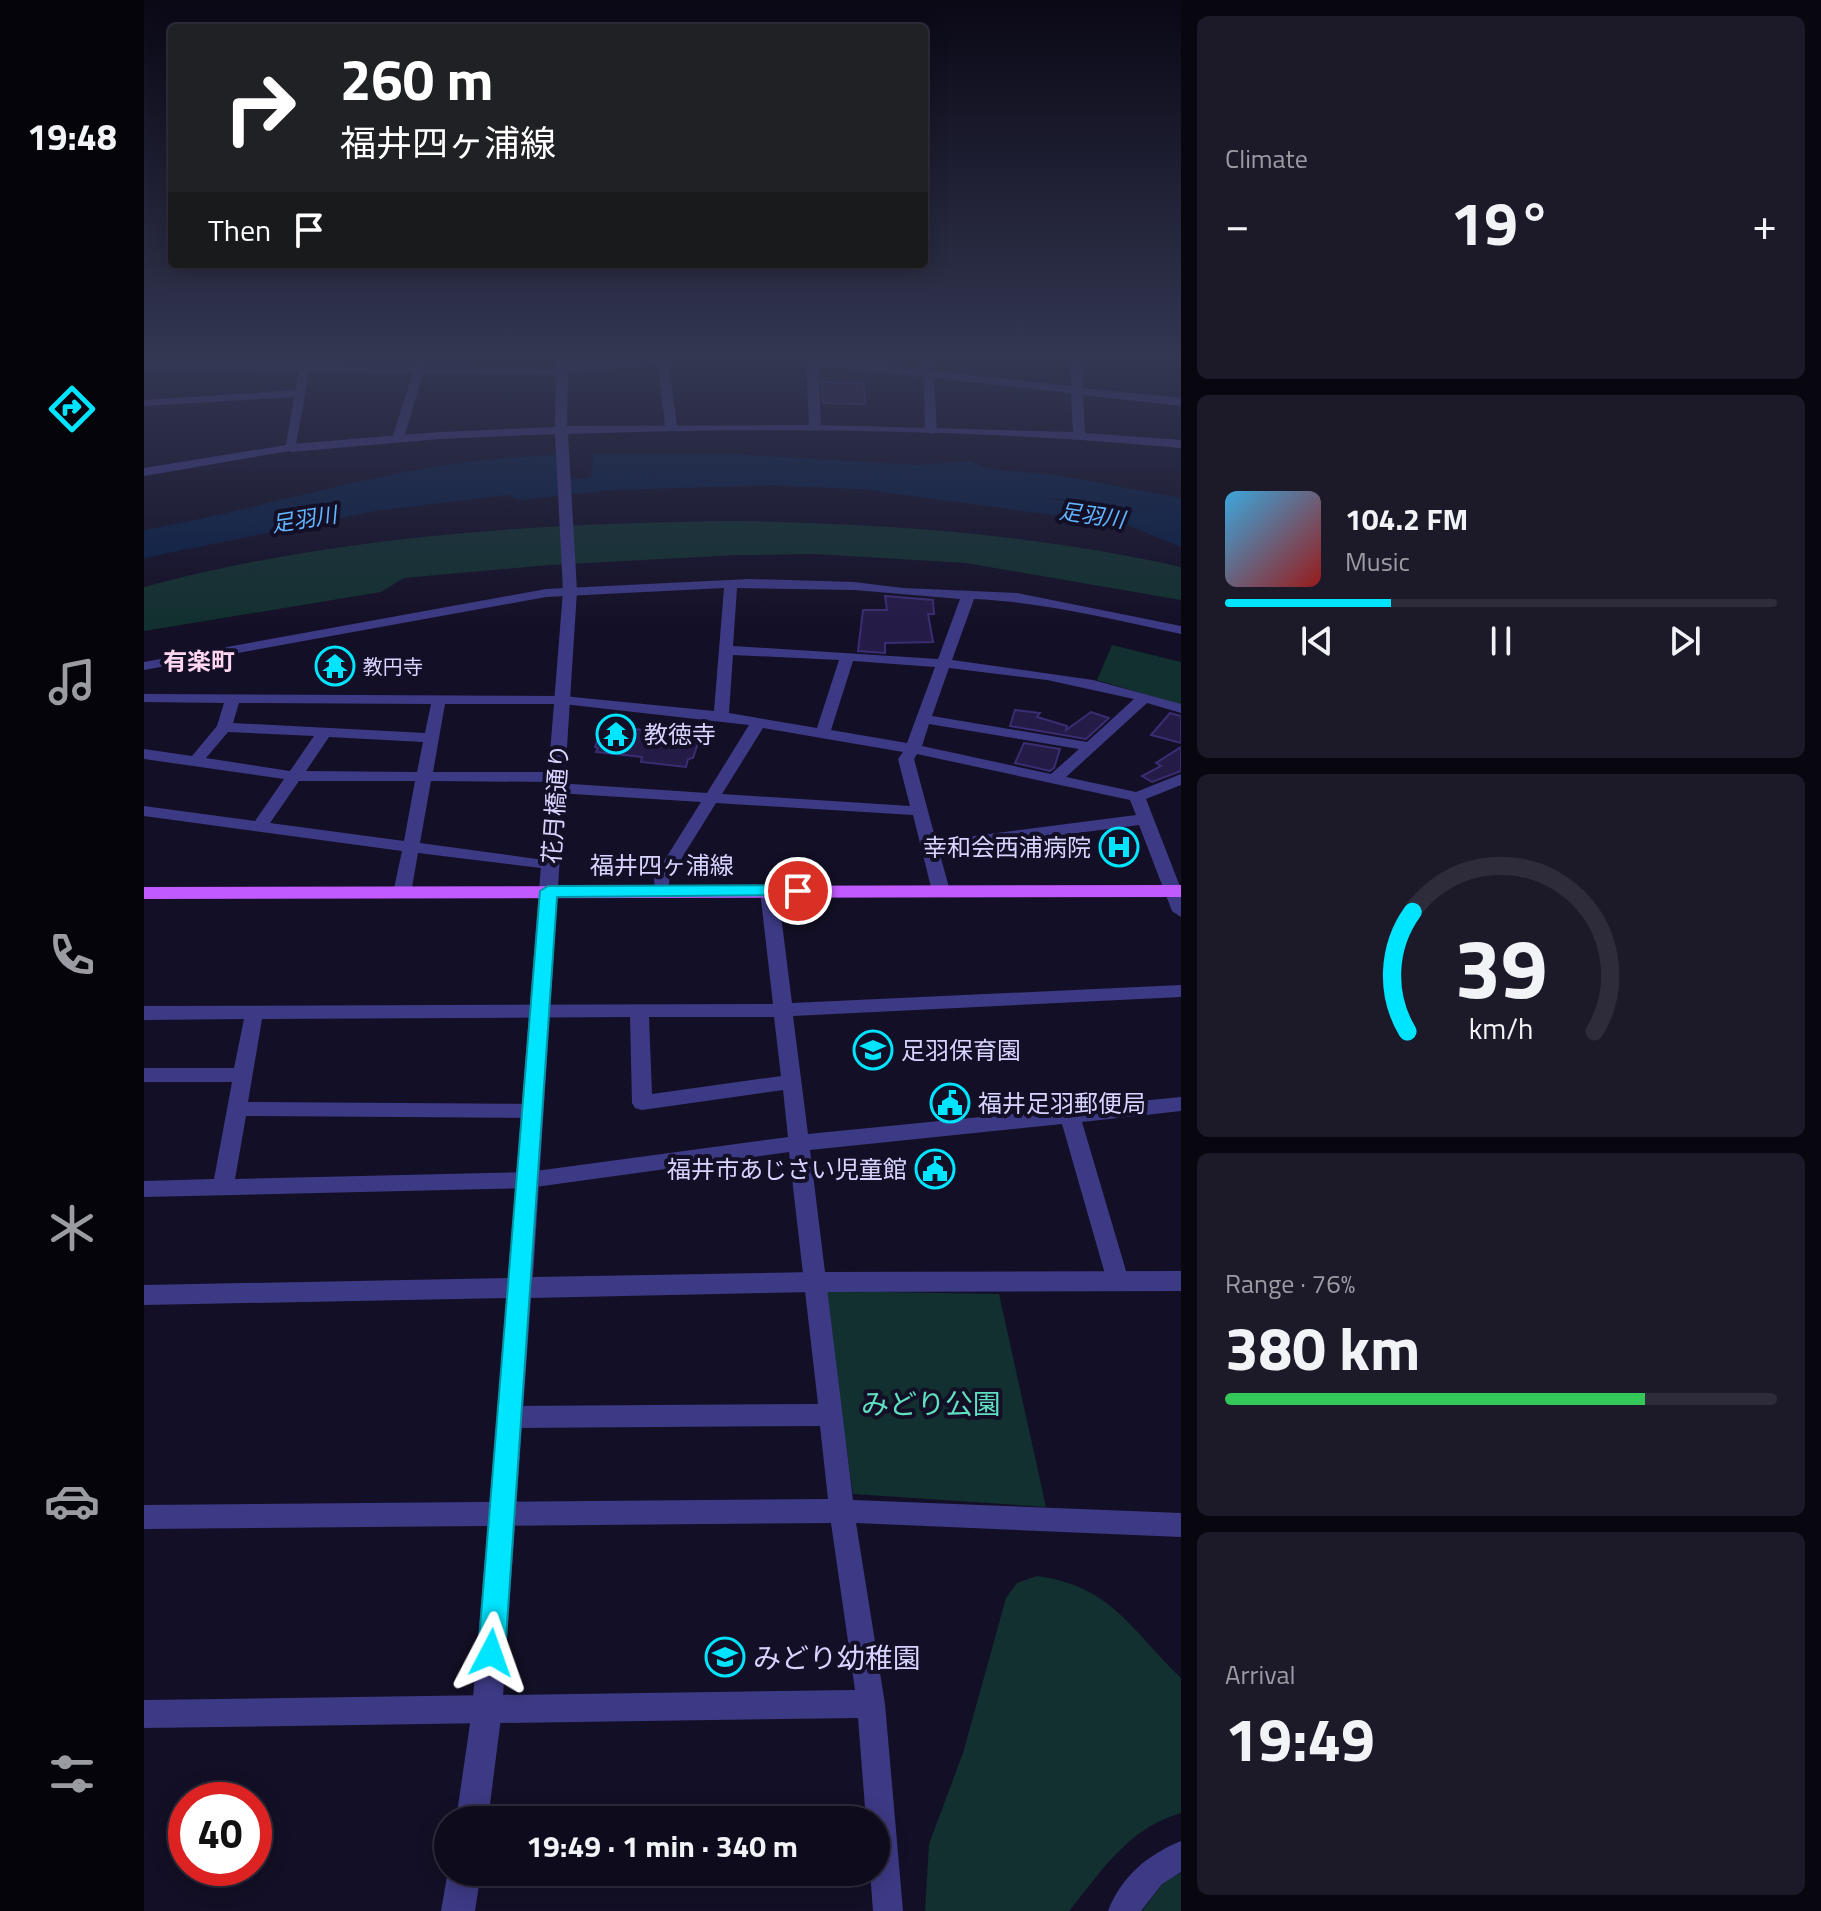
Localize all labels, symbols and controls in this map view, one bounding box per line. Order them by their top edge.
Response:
text: 260 m [340,37,493,122]
icon: right [208,56,312,160]
text: 19:48 [27,109,117,164]
text: 福井四ヶ浦線 [340,115,556,170]
text: Climate [1225,139,1308,178]
text: 19° [1451,177,1551,268]
text: − [1225,190,1250,257]
text: + [1752,190,1777,257]
text: Then [208,207,271,253]
icon: arrive [287,208,331,252]
icon: directions [44,381,100,437]
water label: 足羽川 [1057,494,1129,537]
text: 104.2 FM [1345,496,1468,542]
water label: 足羽川 [269,497,341,541]
text: Music [1345,542,1410,581]
icon: previous [1295,619,1339,663]
icon: pause [1479,619,1523,663]
icon: next [1663,619,1707,663]
district label: 有楽町 [163,643,235,679]
temple icon: 教円寺 [314,645,356,687]
place label: 教円寺 [363,651,423,682]
icon: music [44,654,100,710]
temple icon: 教徳寺 [595,713,637,755]
place label: 教徳寺 [644,716,716,752]
street label: 花月橋通り [533,743,577,865]
hospital icon: 幸和会西浦病院 [1098,826,1140,868]
place label: 幸和会西浦病院 [923,829,1091,865]
street label: 福井四ヶ浦線 [590,847,734,883]
pin [764,857,832,925]
icon: arrive [776,869,820,913]
text: 39 [1454,903,1548,1029]
icon: phone [44,927,100,983]
text: km/h [1469,1007,1533,1050]
school or university icon: 足羽保育園 [852,1029,894,1071]
place label: 足羽保育園 [901,1032,1021,1068]
public building icon: 福井足羽郵便局 [929,1082,971,1124]
place label: 福井足羽郵便局 [978,1085,1146,1121]
public building icon: 福井市あじさい児童館 [914,1148,956,1190]
place label: 福井市あじさい児童館 [667,1151,907,1187]
icon: climate [44,1200,100,1256]
text: Range · 76% [1225,1264,1355,1303]
text: 380 km [1225,1302,1420,1393]
park label: みどり公園 [861,1382,1001,1425]
icon: car [44,1473,100,1529]
position arrow [449,1611,533,1695]
school or university icon: みどり幼稚園 [704,1636,746,1678]
place label: みどり幼稚園 [753,1636,921,1679]
text: Arrival [1225,1655,1296,1694]
text: 19:49 [1225,1693,1375,1784]
icon: filters [44,1746,100,1802]
speed limit sign: 40 [168,1782,272,1886]
text: 19:49 · 1 min · 340 m [526,1823,798,1869]

